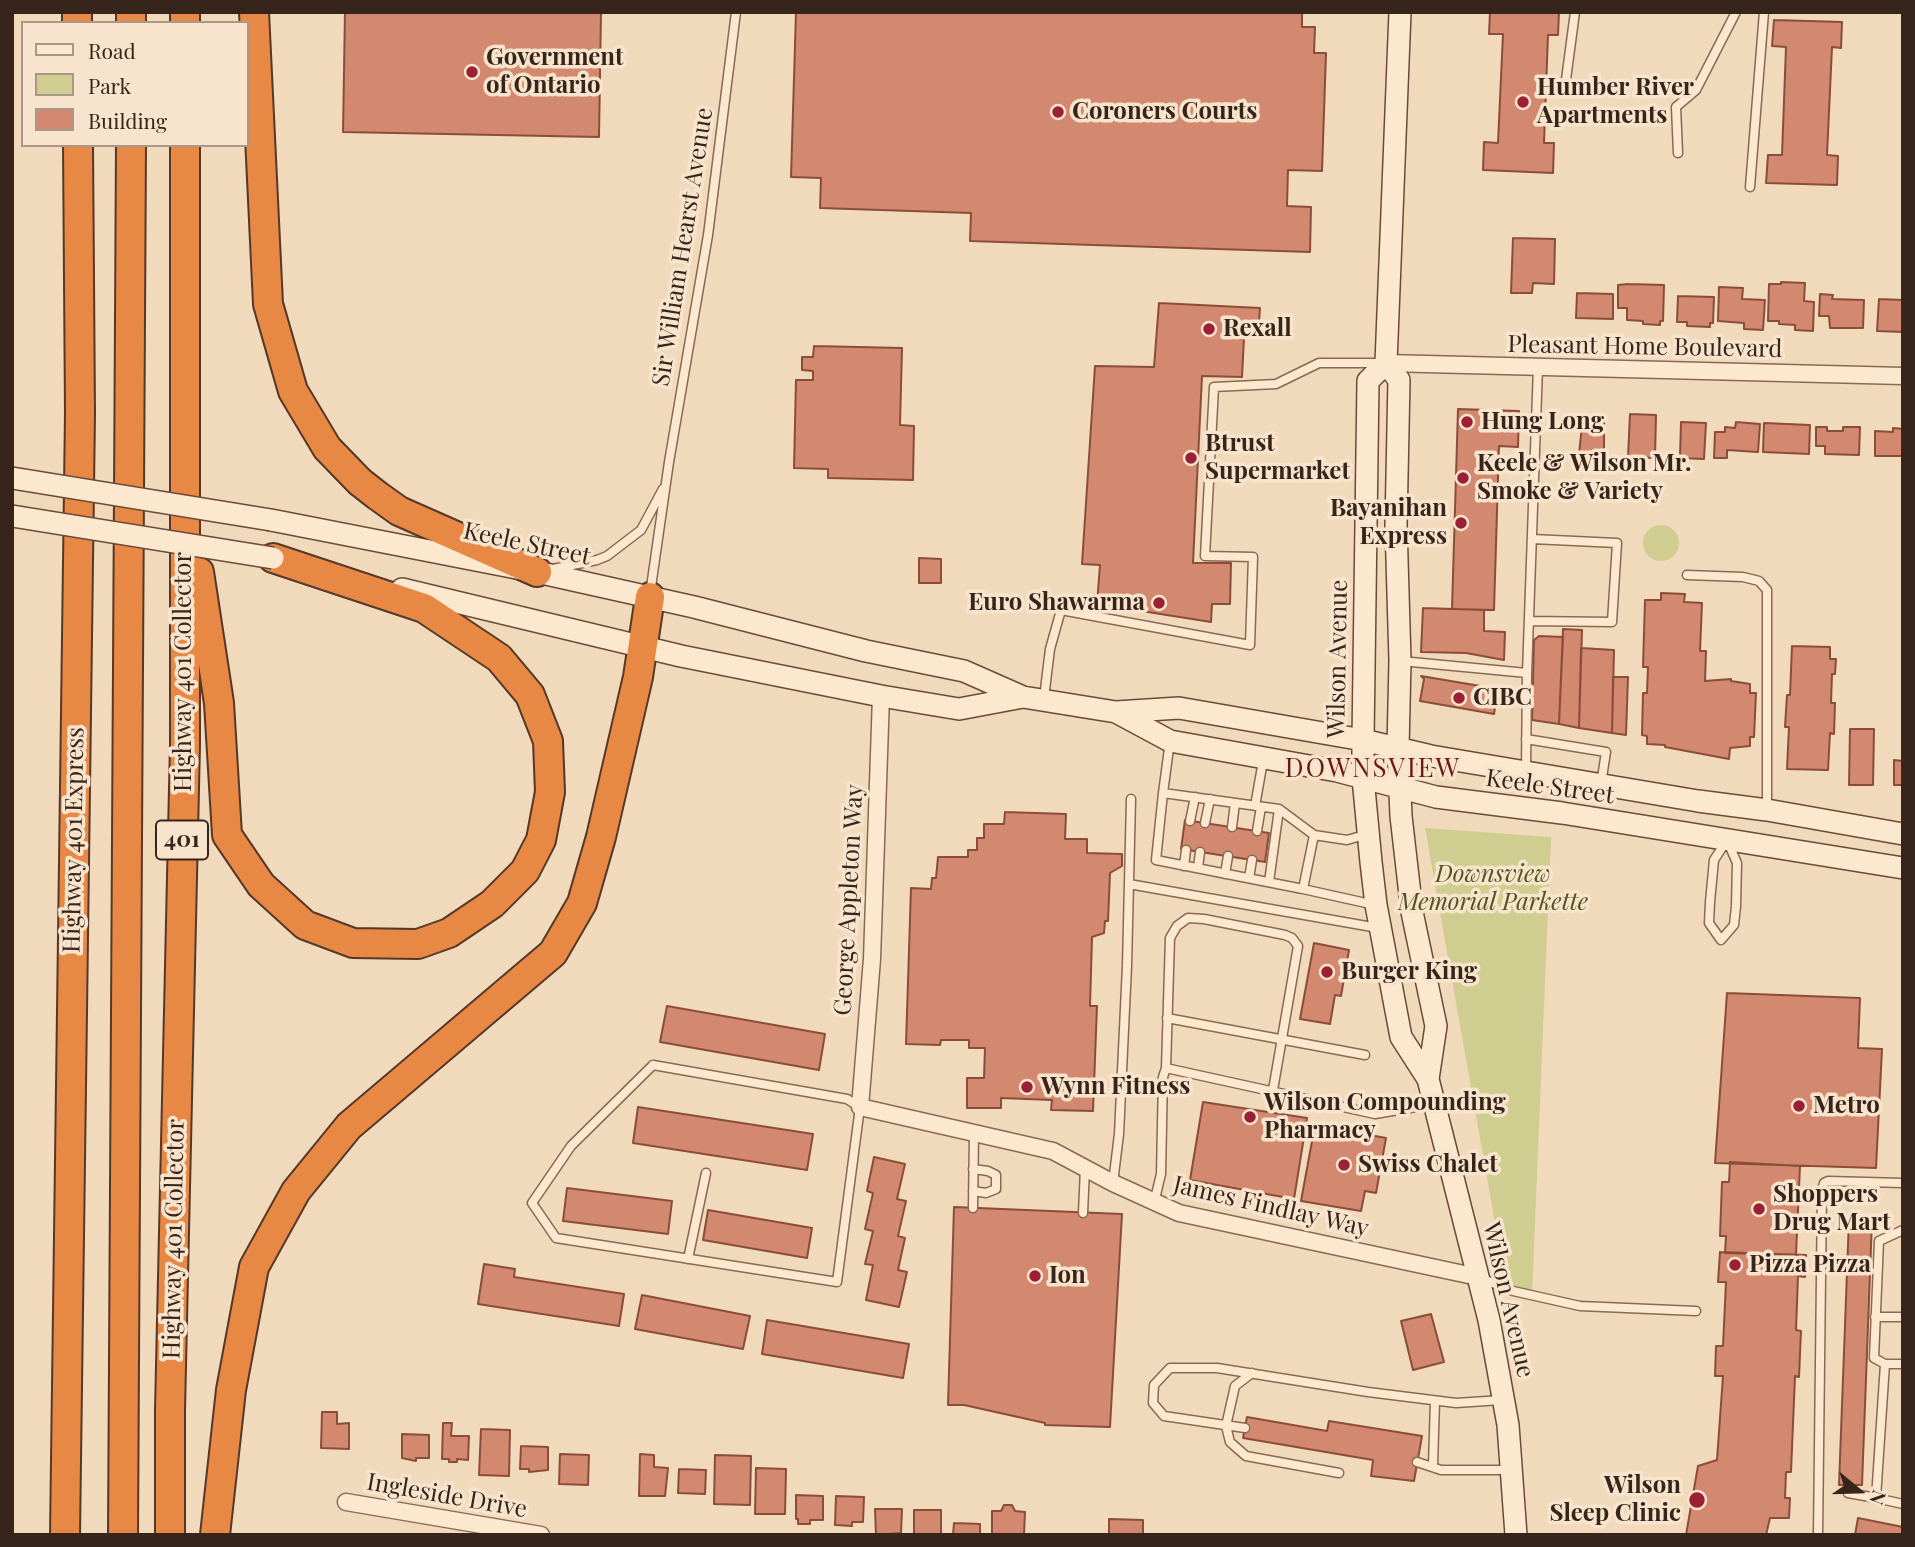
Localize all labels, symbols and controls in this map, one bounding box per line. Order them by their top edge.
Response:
legend [21,21,248,147]
text: Road [88,36,136,64]
place label: Government of Ontario [486,44,623,100]
marker: Government of Ontario [464,64,480,80]
text: Park [88,71,131,99]
place label: Humber River Apartments [1537,74,1694,130]
marker: Humber River Apartments [1515,94,1531,110]
place label: Coroners Courts [1072,98,1257,126]
marker: Coroners Courts [1050,104,1066,120]
text: Building [88,106,167,134]
street label: Sir William Hearst Avenue [647,106,719,388]
place label: Rexall [1223,315,1292,343]
marker: Rexall [1201,321,1217,337]
street label: Pleasant Home Boulevard [1507,330,1783,364]
place label: Hung Long [1481,408,1604,436]
marker: Hung Long [1459,414,1475,430]
place label: Btrust Supermarket [1205,430,1350,486]
marker: Btrust Supermarket [1183,450,1199,466]
place label: Keele & Wilson Mr. Smoke & Variety [1477,450,1692,506]
marker: Keele & Wilson Mr. Smoke & Variety [1455,470,1471,486]
place label: Bayanihan Express [1330,495,1447,551]
marker: Bayanihan Express [1453,515,1469,531]
street label: Keele Street [461,516,593,572]
street label: Highway 401 Collector [170,552,198,792]
street label: Wilson Avenue [1322,580,1354,738]
place label: Euro Shawarma [968,589,1145,617]
marker: Euro Shawarma [1151,595,1167,611]
place label: CIBC [1473,684,1532,712]
marker: CIBC [1451,690,1467,706]
street label: Highway 401 Express [58,727,90,953]
district label: DOWNSVIEW [1286,753,1460,785]
street label: Keele Street [1484,764,1616,810]
street label: George Appleton Way [829,784,869,1016]
road number: 401 [156,820,208,860]
park label: Downsview Memorial Parkette [1398,861,1588,917]
place label: Burger King [1341,958,1477,986]
marker: Burger King [1319,964,1335,980]
place label: Wynn Fitness [1041,1073,1190,1101]
marker: Wynn Fitness [1019,1079,1035,1095]
place label: Wilson Compounding Pharmacy [1264,1089,1506,1145]
place label: Metro [1813,1092,1880,1120]
marker: Metro [1791,1098,1807,1114]
marker: Wilson Compounding Pharmacy [1242,1109,1258,1125]
street label: Highway 401 Collector [158,1119,190,1359]
place label: Swiss Chalet [1358,1151,1498,1179]
marker: Swiss Chalet [1336,1157,1352,1173]
street label: James Findlay Way [1171,1171,1371,1243]
place label: Shoppers Drug Mart [1773,1181,1890,1237]
marker: Shoppers Drug Mart [1751,1201,1767,1217]
street label: Wilson Avenue [1476,1220,1540,1380]
place label: Pizza Pizza [1749,1251,1871,1279]
marker: Pizza Pizza [1727,1257,1743,1273]
place label: Ion [1049,1262,1086,1290]
marker: Ion [1027,1268,1043,1284]
north arrow [1824,1456,1894,1526]
street label: Ingleside Drive [365,1468,529,1524]
place label: Wilson Sleep Clinic [1550,1472,1681,1528]
text: N [1864,1487,1893,1509]
marker: Wilson Sleep Clinic [1687,1490,1707,1510]

